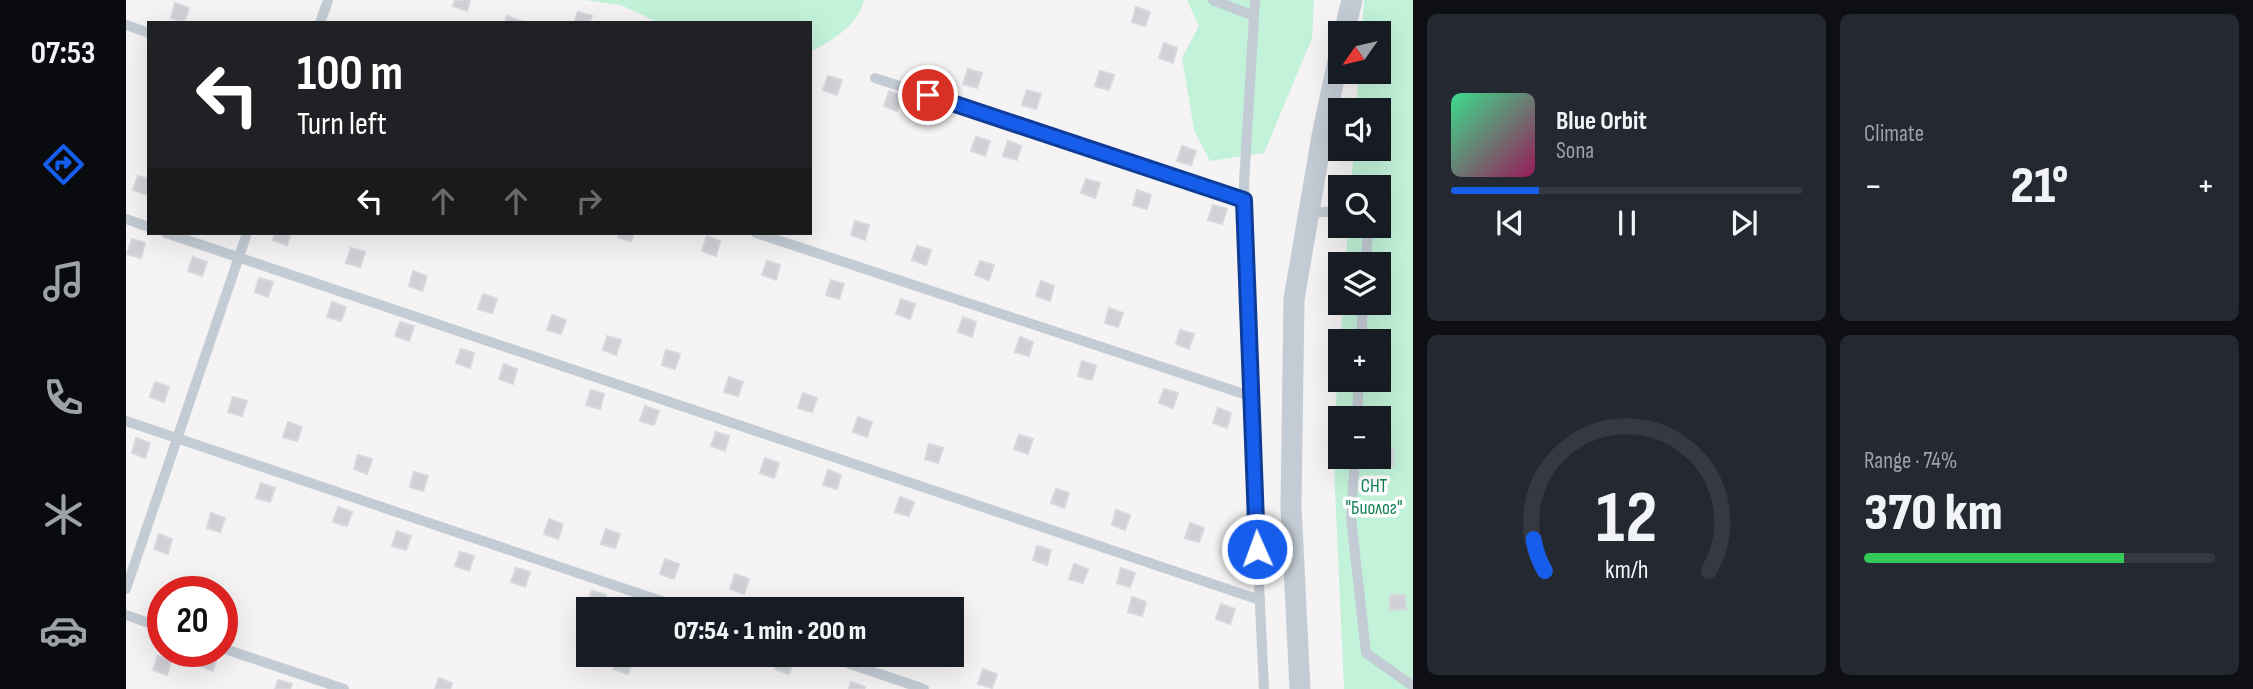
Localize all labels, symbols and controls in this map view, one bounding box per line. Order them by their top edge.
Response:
north arrow [1328,21,1391,84]
map controls [1328,21,1391,469]
text: 07:53 [31,34,95,73]
text: 100 m [297,45,403,104]
icon: left [182,49,273,140]
pin [898,65,958,125]
icon: arrive [909,76,947,114]
button: sound [1328,98,1391,161]
text: Turn left [297,105,387,144]
text: Blue Orbit [1556,106,1647,137]
text: Climate [1864,120,1924,148]
text: Sona [1556,137,1594,165]
icon: directions [39,140,88,189]
text: 21° [2011,155,2069,218]
text: − [1864,164,1883,209]
text: + [2196,164,2215,209]
button: search [1328,175,1391,238]
icon: left [351,182,389,220]
icon: ahead [424,182,462,220]
icon: ahead [497,182,535,220]
icon: right [570,182,608,220]
icon: previous [1491,204,1529,242]
icon: pause [1608,204,1646,242]
icon: next [1725,204,1763,242]
button: layers [1328,252,1391,315]
icon: music [39,257,88,306]
button: + [1328,329,1391,392]
icon: phone [39,373,88,422]
button: − [1328,406,1391,469]
text: Range · 74% [1864,447,1958,475]
park label: СНТ "Биолог" [1346,475,1402,520]
text: 12 [1596,475,1657,563]
text: 370 km [1864,482,2003,545]
icon: climate [39,490,88,539]
position arrow [1220,512,1294,586]
text: km/h [1605,555,1648,586]
speed limit sign: 20 [147,576,238,667]
icon: car [39,606,88,655]
text: 07:54 · 1 min · 200 m [674,616,866,647]

